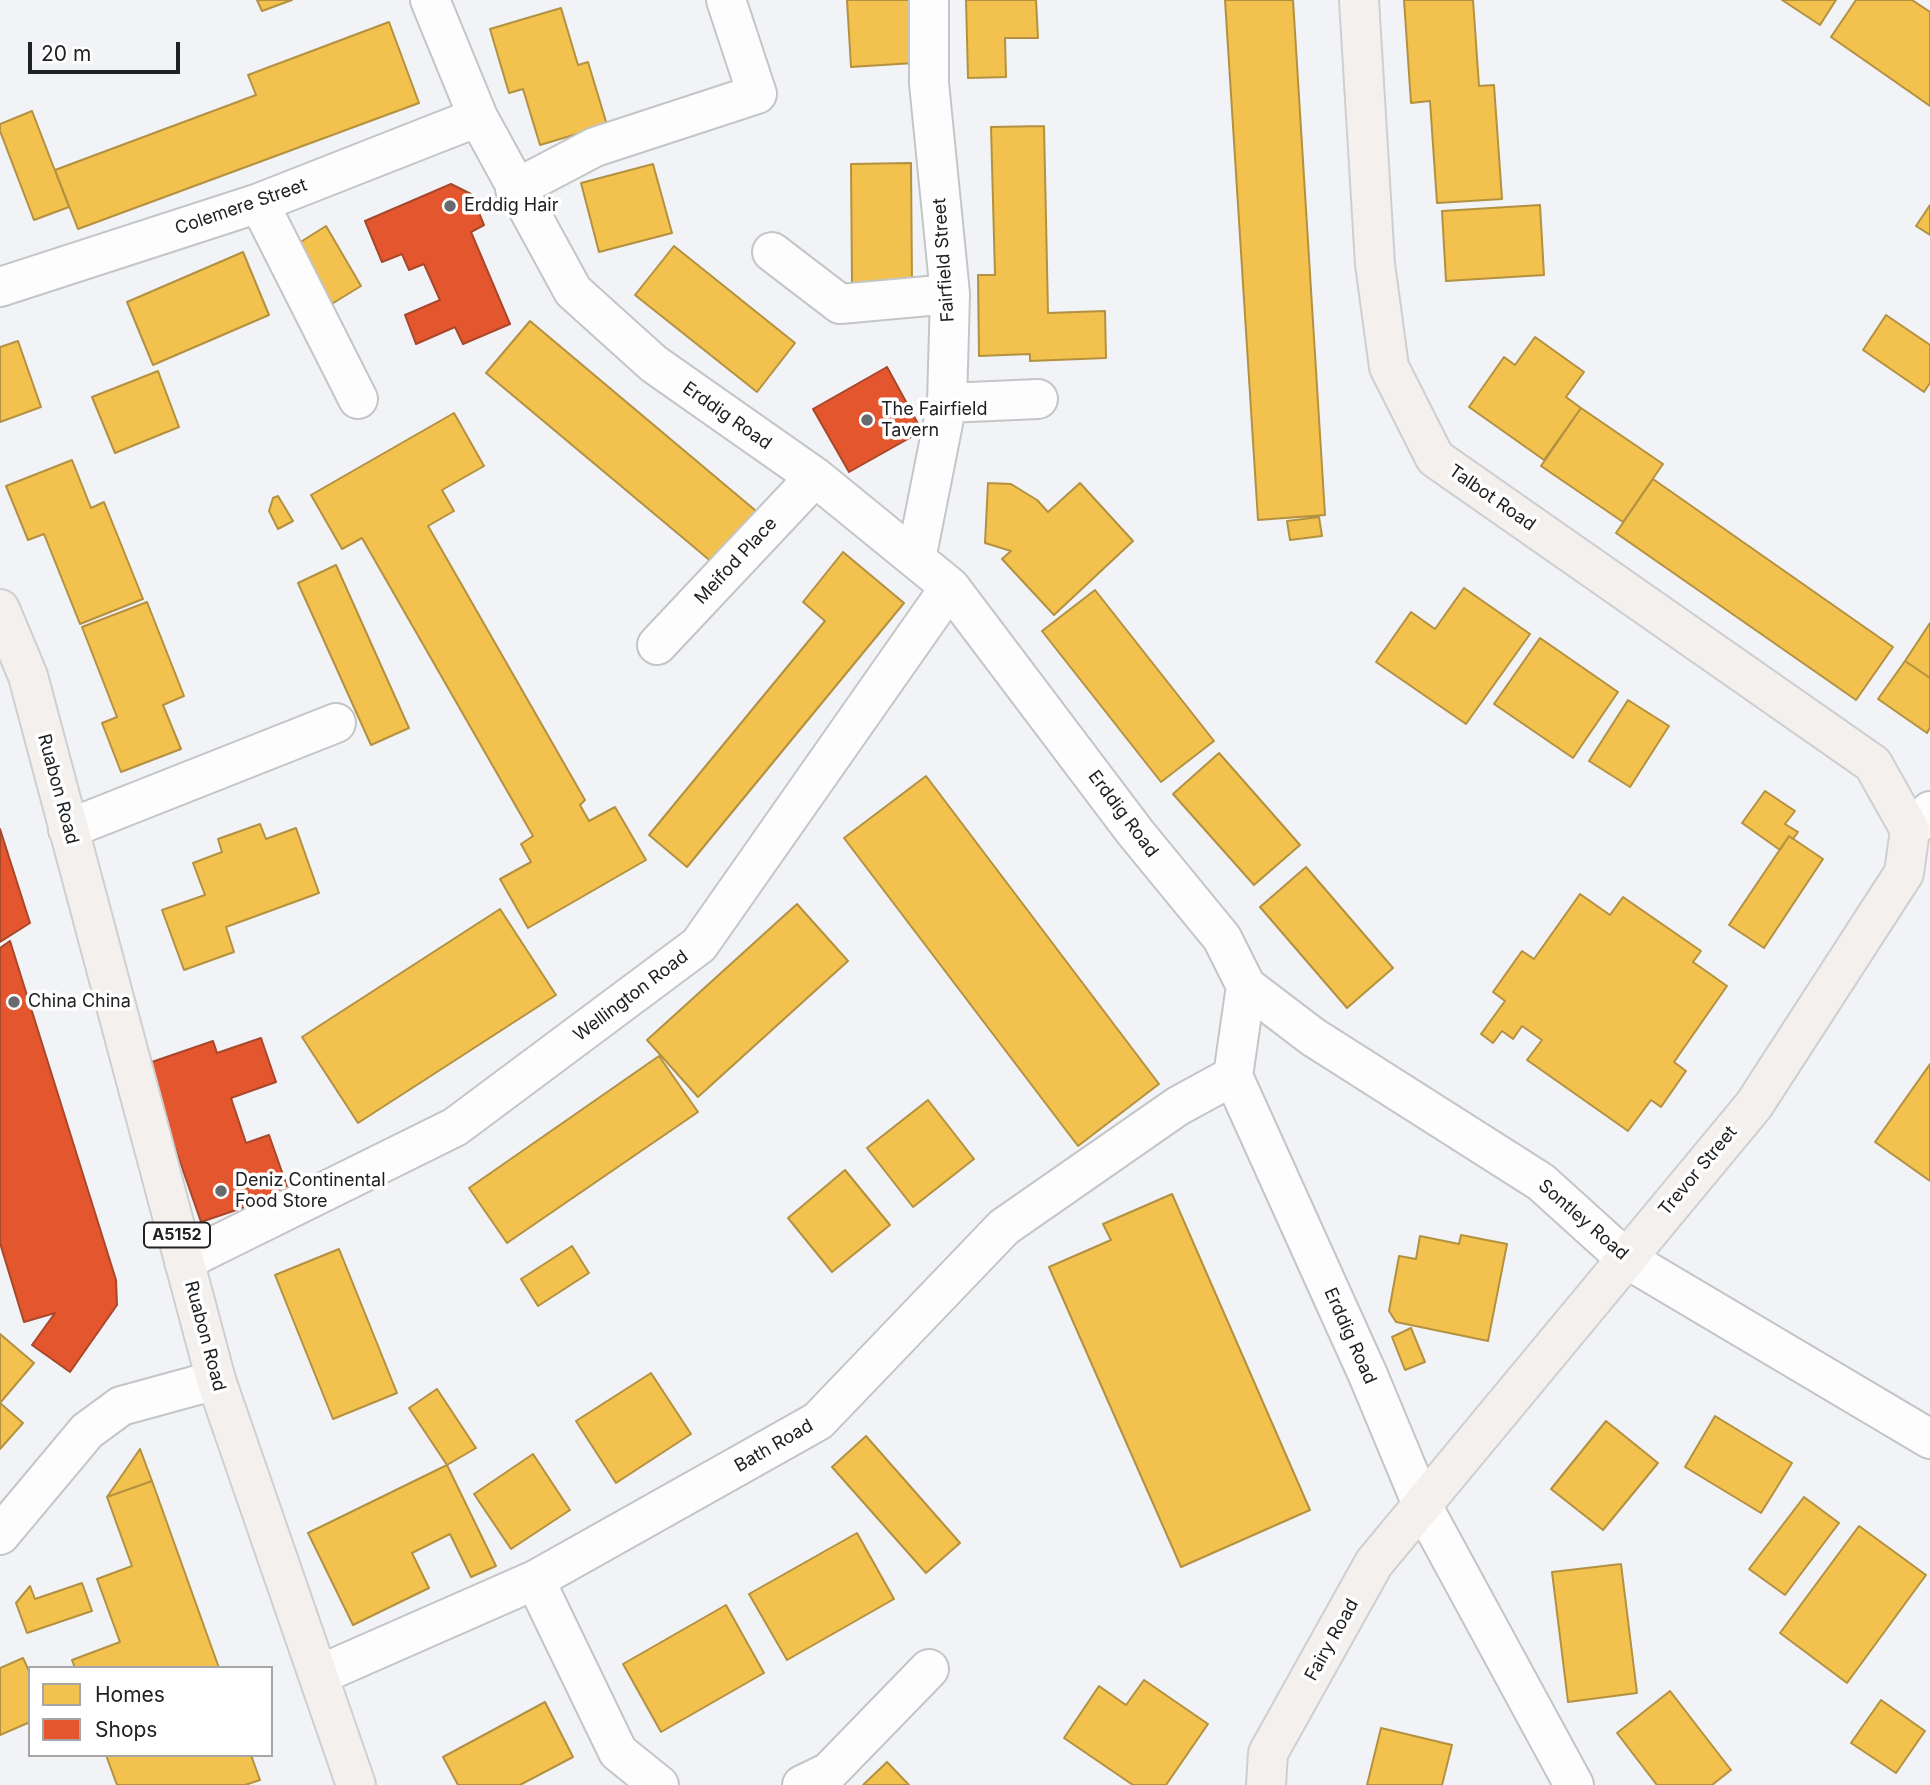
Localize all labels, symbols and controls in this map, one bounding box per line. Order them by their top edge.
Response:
scale bar [32,28,184,72]
text: 20 m [41,41,91,66]
street label: Colemere Street [172,174,310,240]
place label: Erddig Hair [464,195,558,217]
street label: Fairfield Street [929,197,959,323]
marker: Erddig Hair [442,198,458,214]
street label: Erddig Road [679,378,775,454]
place label: The Fairfield Tavern [881,399,987,442]
marker: The Fairfield Tavern [859,412,875,428]
street label: Talbot Road [1444,460,1540,536]
street label: Meifod Place [690,513,782,609]
street label: Ruabon Road [33,732,83,846]
street label: Erddig Road [1083,766,1163,862]
street label: Wellington Road [570,946,692,1046]
place label: China China [28,991,131,1013]
marker: China China [6,994,22,1010]
street label: Trevor Street [1654,1122,1742,1220]
place label: Deniz Continental Food Store [235,1170,386,1212]
street label: Sontley Road [1534,1175,1632,1265]
marker: Deniz Continental Food Store [213,1183,229,1199]
road number: A5152 [144,1222,210,1247]
street label: Ruabon Road [180,1279,230,1393]
street label: Erddig Road [1319,1284,1381,1388]
street label: Bath Road [731,1415,817,1477]
street label: Fairy Road [1301,1595,1363,1685]
legend [28,1666,273,1757]
text: Homes [95,1682,165,1707]
text: Shops [95,1717,157,1742]

